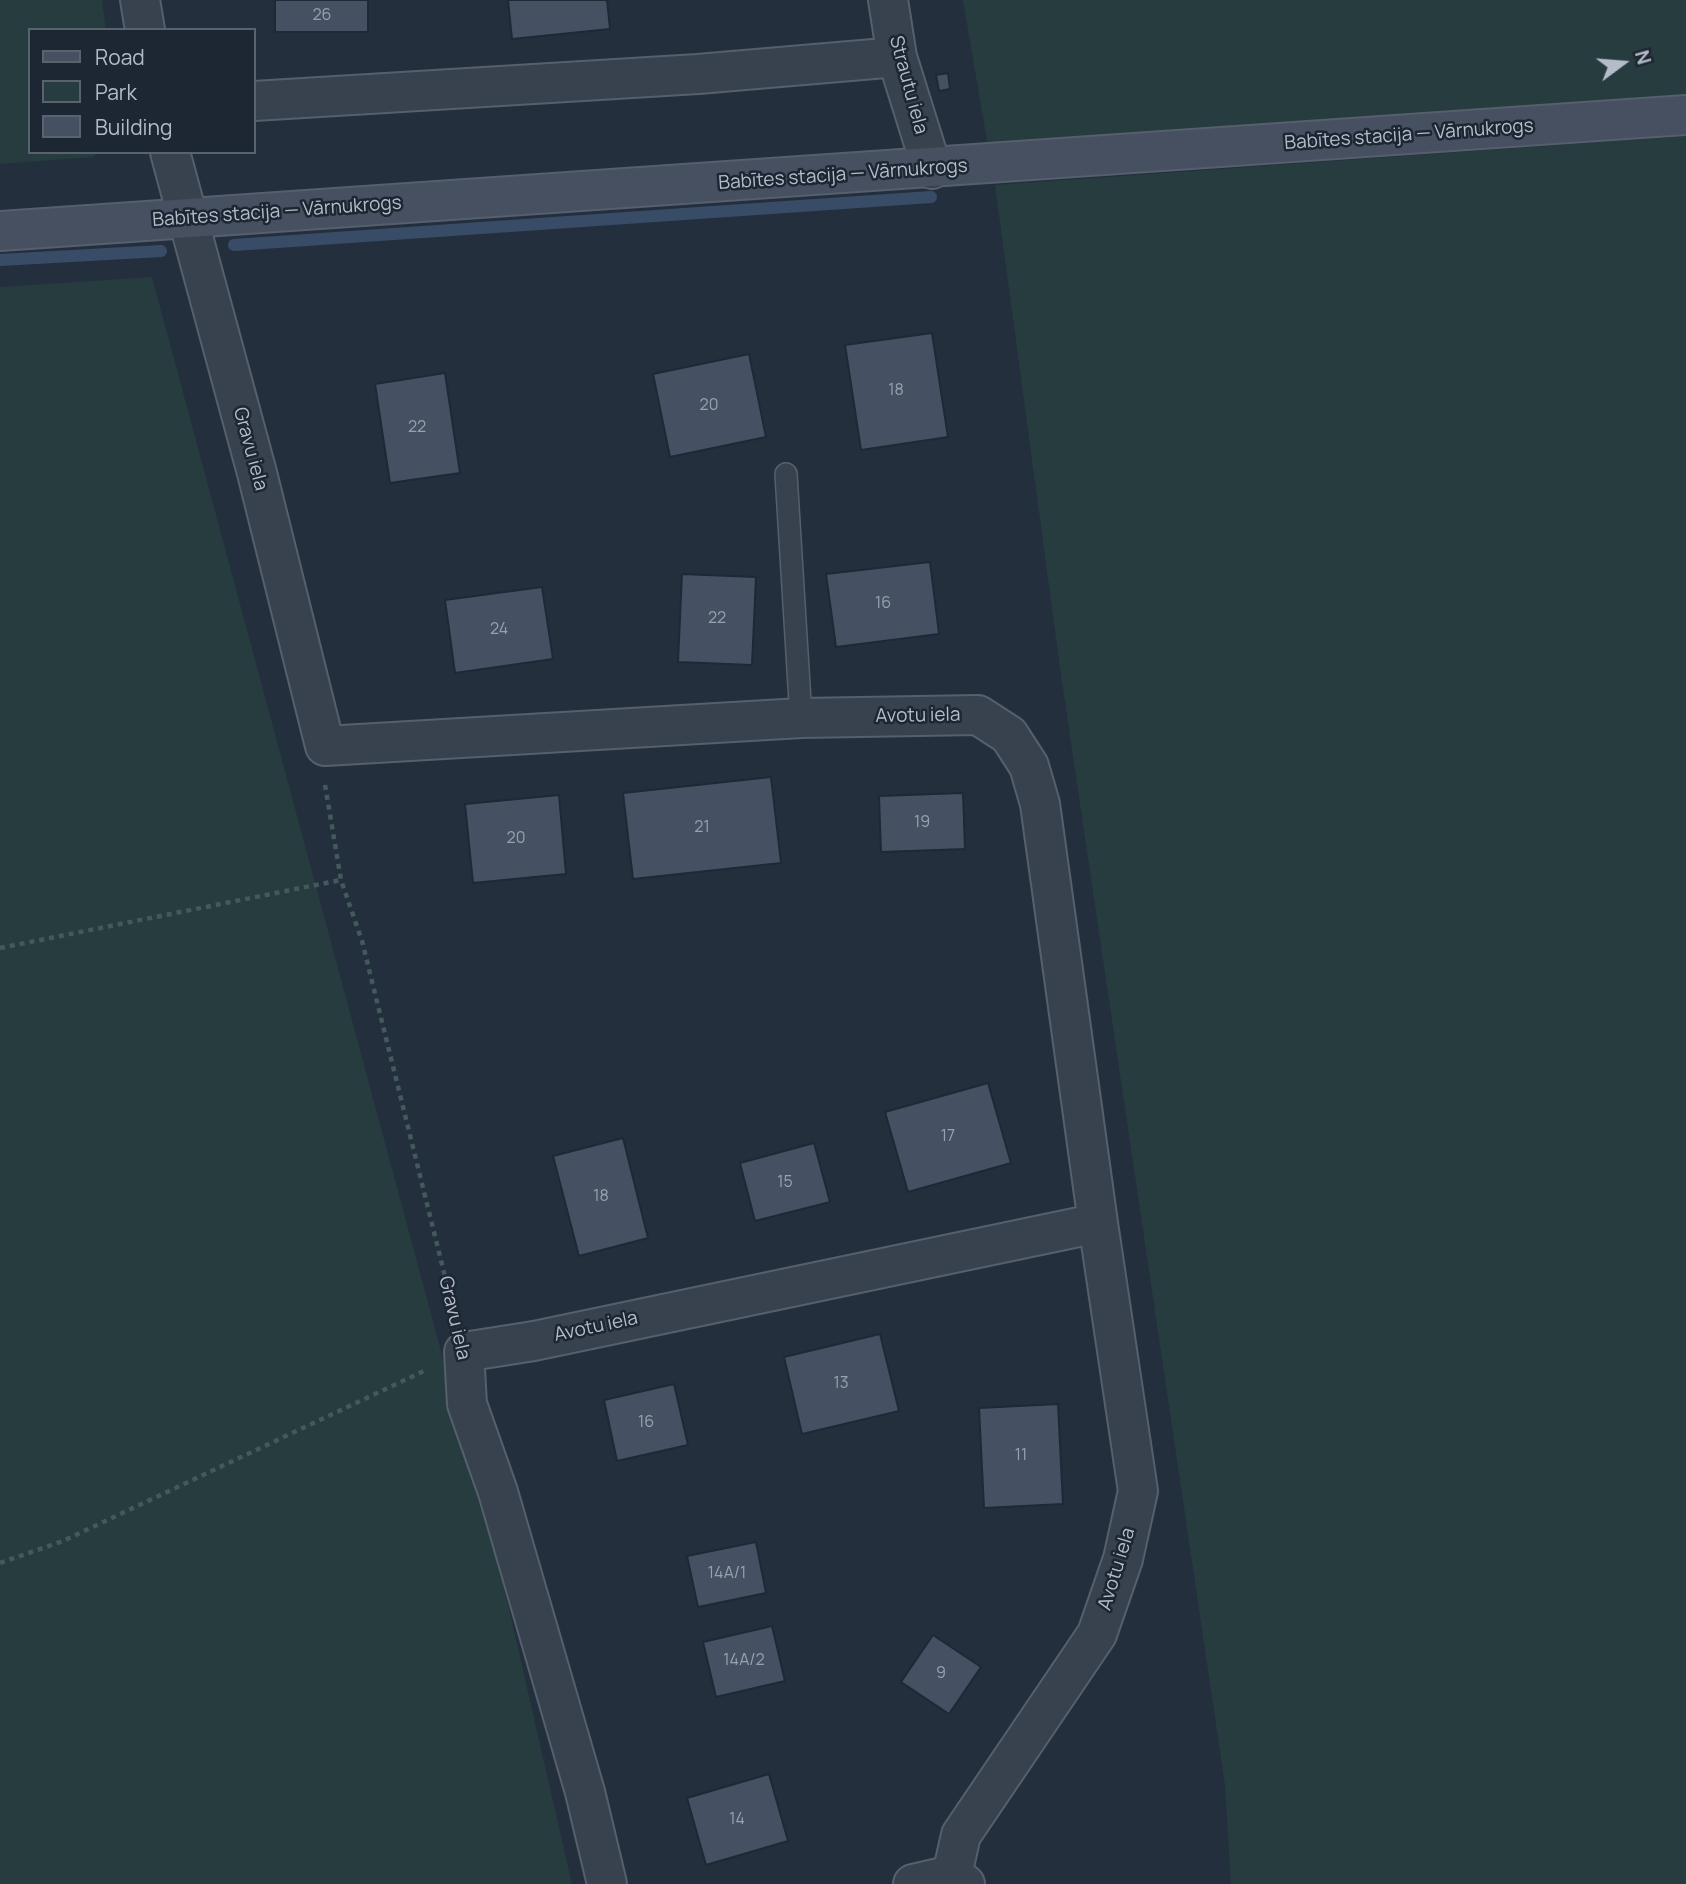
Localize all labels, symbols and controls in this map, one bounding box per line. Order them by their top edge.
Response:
house number: 26 [312,6,332,26]
legend [28,28,256,154]
north arrow [1588,28,1658,98]
street label: Strautu iela [884,33,932,137]
text: Road [95,43,145,71]
text: N [1629,47,1658,67]
text: Park [95,78,137,106]
text: Building [95,113,172,141]
street label: Babītes stacija — Vārnukrogs [1284,115,1534,155]
street label: Babītes stacija — Vārnukrogs [718,155,968,195]
street label: Babītes stacija — Vārnukrogs [152,192,402,232]
house number: 18 [888,381,904,401]
house number: 20 [700,396,718,416]
street label: Gravu iela [228,405,272,493]
house number: 22 [408,418,426,438]
house number: 16 [875,594,891,614]
house number: 22 [708,609,726,629]
house number: 24 [490,620,508,640]
street label: Avotu iela [875,704,961,728]
house number: 19 [914,813,930,833]
house number: 21 [694,818,710,838]
house number: 20 [507,829,525,849]
house number: 17 [941,1127,955,1147]
house number: 15 [777,1173,793,1193]
house number: 18 [593,1187,609,1207]
street label: Gravu iela [433,1274,475,1362]
street label: Avotu iela [552,1307,640,1347]
house number: 13 [833,1374,849,1394]
house number: 16 [638,1413,654,1433]
house number: 11 [1015,1446,1027,1466]
street label: Avotu iela [1094,1525,1140,1613]
house number: 14A/1 [708,1564,746,1584]
house number: 14A/2 [723,1651,765,1671]
house number: 9 [936,1664,946,1684]
house number: 14 [729,1810,745,1830]

